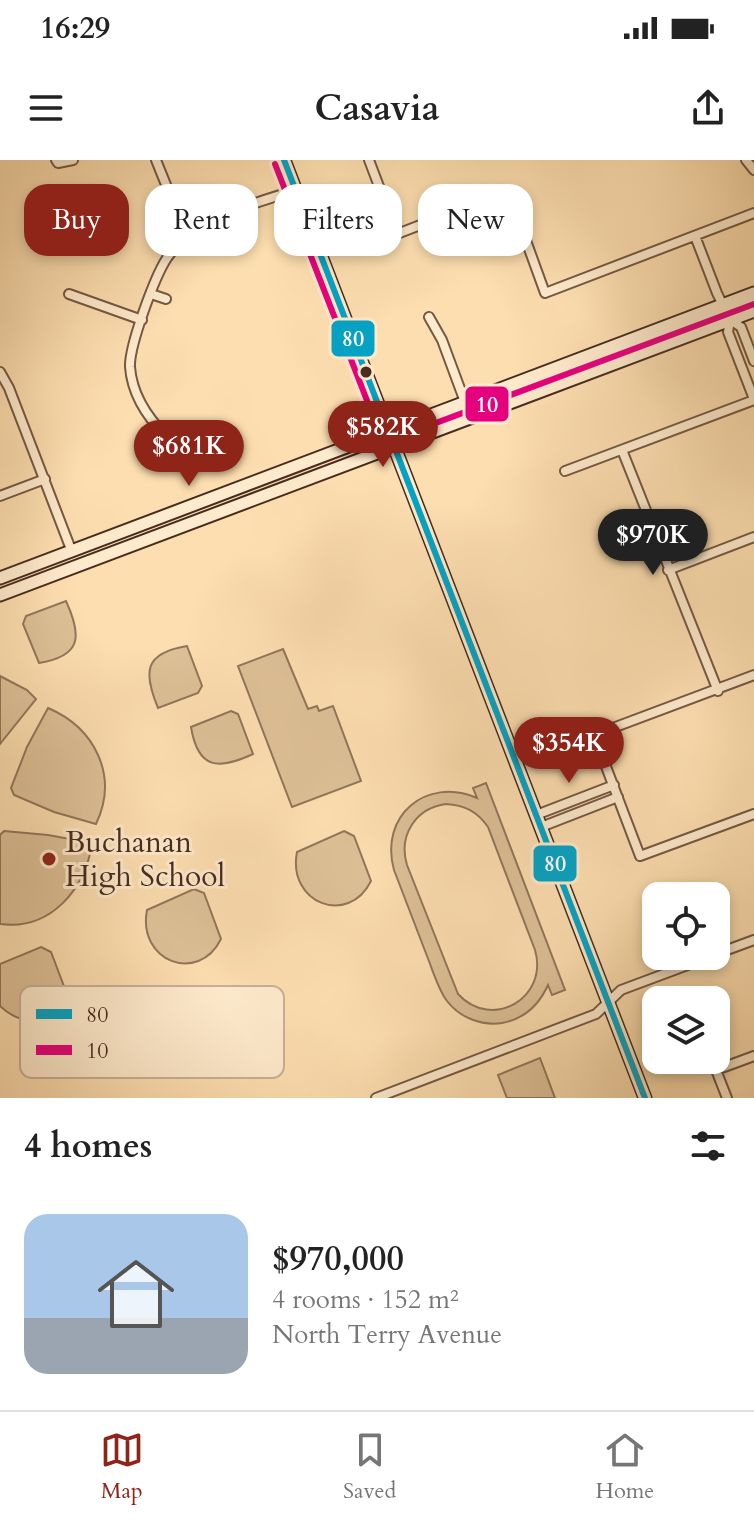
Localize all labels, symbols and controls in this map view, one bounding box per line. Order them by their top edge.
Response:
text: 16:29 [40,8,110,49]
text: Casavia [314,84,440,133]
icon: menu [24,86,68,130]
icon: share [686,86,730,130]
chip: Buy [24,184,129,256]
chip: Rent [145,184,258,256]
chip: Filters [274,184,402,256]
chip: New [418,184,533,256]
line badge: 80 [330,319,376,358]
text: 80 [342,324,364,354]
unlabelled marker [358,364,374,380]
line badge: 10 [464,385,510,423]
text: 10 [476,390,498,420]
pin: $582K [327,401,439,469]
text: $582K [346,409,420,444]
pin: $681K [133,420,245,488]
text: $681K [152,428,226,463]
pin: $970K [597,509,709,577]
text: $970K [616,517,690,552]
pin: $354K [513,717,625,785]
text: $354K [532,725,606,760]
place label: Buchanan High School [65,822,225,897]
line badge: 80 [532,844,578,883]
text: 80 [544,849,566,879]
marker: Buchanan High School [40,850,58,868]
map controls [642,882,730,1074]
button: locate [642,882,730,970]
legend [20,986,284,1078]
button: layers [642,986,730,1074]
text: 80 [86,1000,109,1030]
text: 10 [86,1036,109,1066]
text: 4 homes [24,1123,152,1169]
icon: filters [686,1124,730,1168]
text: $970,000 [272,1236,404,1282]
icon: home [88,1246,184,1342]
text: 4 rooms · 152 m² [272,1282,459,1317]
text: North Terry Avenue [272,1317,502,1352]
tab: Map [100,1428,144,1506]
tab: Saved [343,1428,396,1506]
tab: Home [595,1428,654,1506]

